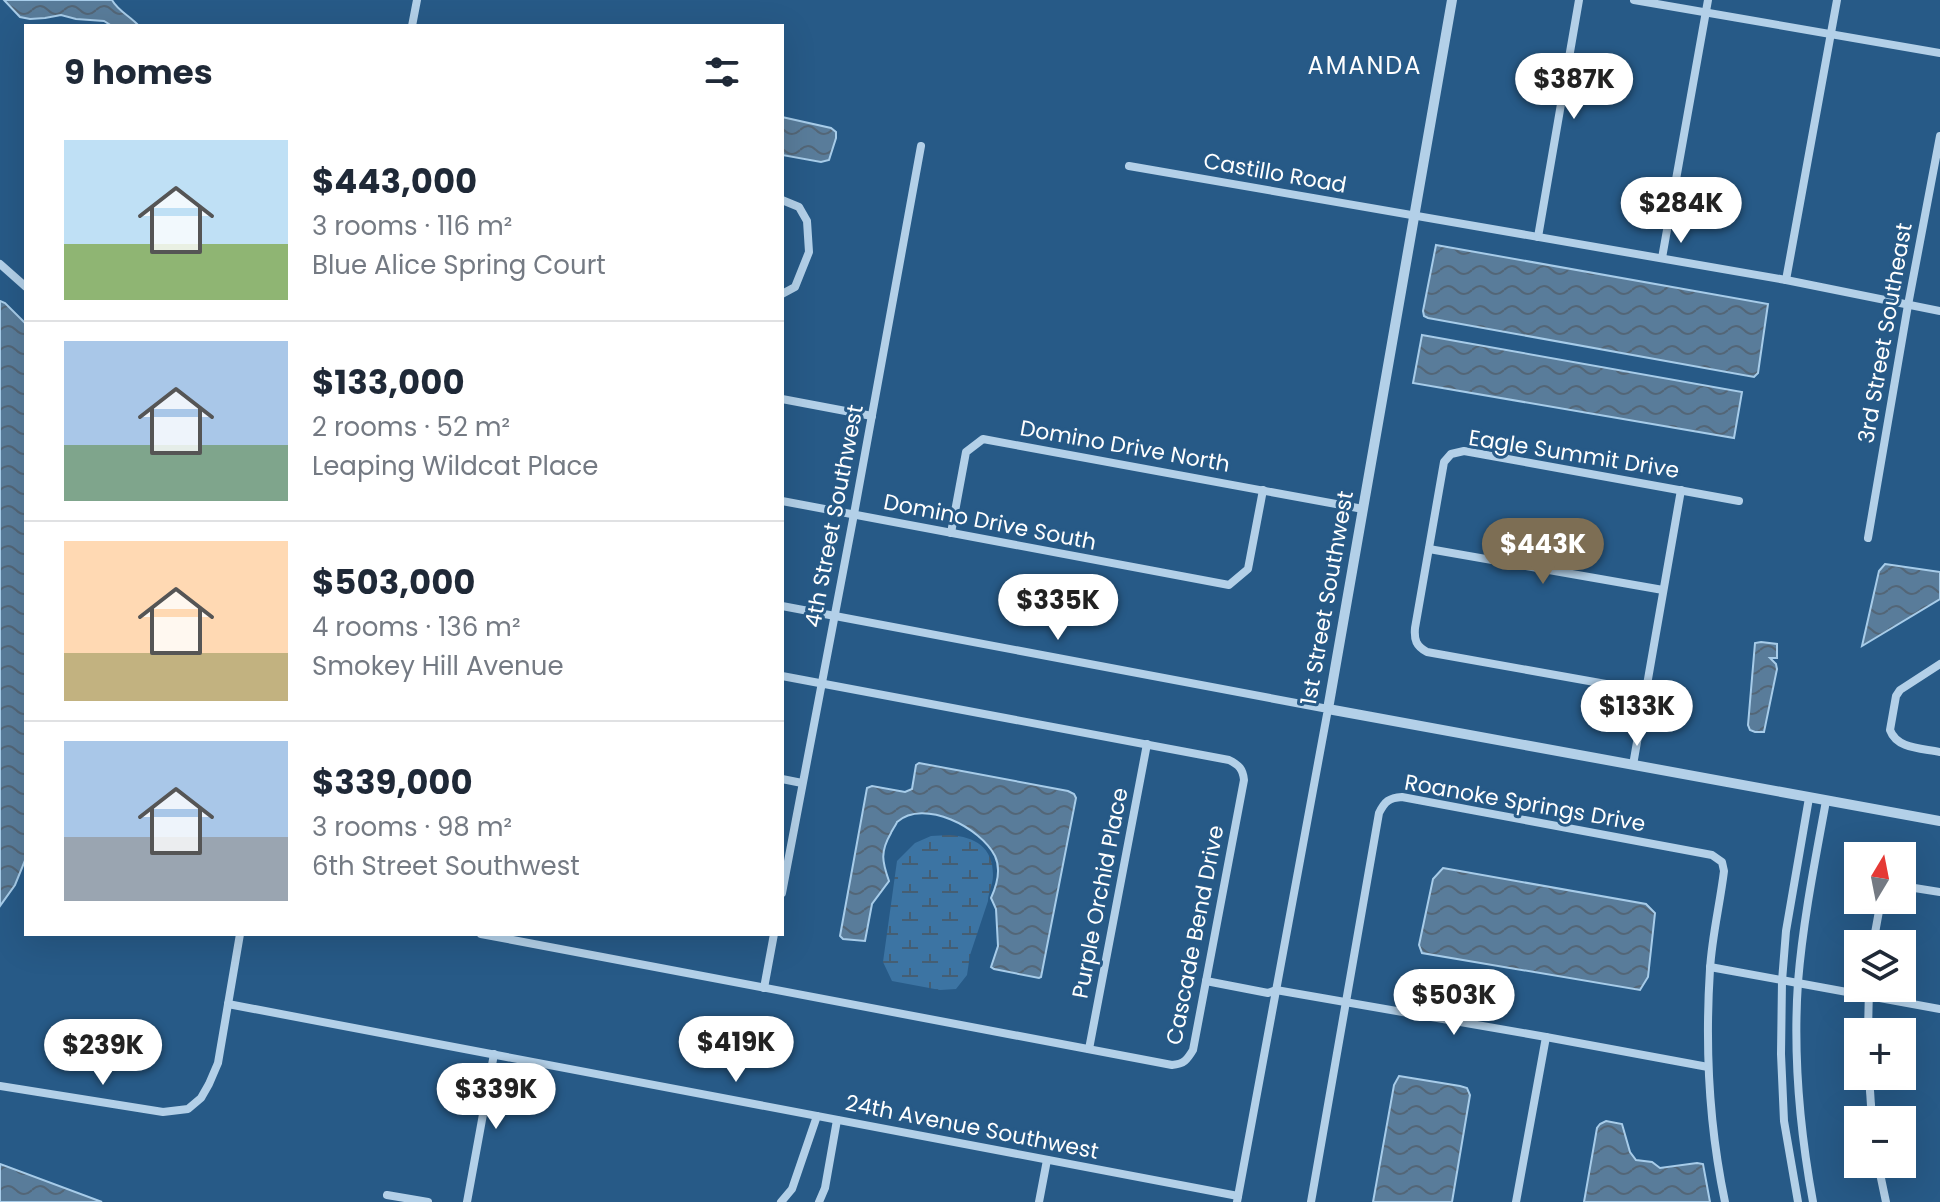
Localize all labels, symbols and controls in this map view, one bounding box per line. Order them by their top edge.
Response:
text: 9 homes [64,48,213,96]
district label: AMANDA [1307,49,1423,82]
icon: filters [700,50,744,94]
pin: $387K [1518,53,1630,121]
text: $387K [1533,61,1615,97]
street label: Castillo Road [1201,145,1349,201]
text: $443,000 [312,157,477,205]
icon: home [128,172,224,268]
pin: $284K [1625,177,1737,245]
text: $284K [1639,185,1723,221]
text: 3 rooms · 116 m² [312,208,512,244]
street label: 3rd Street Southeast [1850,220,1920,446]
text: Blue Alice Spring Court [312,247,606,283]
text: $133,000 [312,358,465,406]
icon: home [128,373,224,469]
street label: 4th Street Southwest [797,402,871,630]
text: 2 rooms · 52 m² [312,409,510,445]
street label: Domino Drive North [1018,412,1232,480]
street label: Eagle Summit Drive [1467,422,1681,486]
text: Leaping Wildcat Place [312,448,599,484]
street label: Domino Drive South [881,486,1099,558]
street label: 1st Street Southwest [1293,488,1361,708]
pin: $443K [1487,518,1599,586]
text: $443K [1500,526,1586,562]
text: $503,000 [312,558,475,606]
icon: home [128,573,224,669]
pin: $335K [1002,574,1114,642]
text: $335K [1016,582,1100,618]
text: 4 rooms · 136 m² [312,609,520,645]
text: Smokey Hill Avenue [312,648,564,684]
pin: $133K [1581,680,1693,748]
text: $133K [1599,688,1675,724]
text: $339,000 [312,758,473,806]
street label: Roanoke Springs Drive [1402,767,1648,839]
icon: home [128,773,224,869]
street label: Purple Orchid Place [1064,785,1136,1001]
text: 3 rooms · 98 m² [312,809,512,845]
street label: Cascade Bend Drive [1159,823,1231,1047]
north arrow [1844,842,1916,914]
map controls [1844,842,1916,1178]
text: 6th Street Southwest [312,848,580,884]
button: layers [1844,930,1916,1002]
pin: $503K [1398,969,1510,1037]
text: $503K [1412,977,1496,1013]
pin: $419K [680,1016,792,1084]
button: + [1844,1018,1916,1090]
pin: $239K [47,1019,159,1087]
text: $419K [697,1024,775,1060]
text: $239K [62,1027,144,1063]
pin: $339K [440,1063,552,1131]
text: $339K [455,1071,537,1107]
street label: 24th Avenue Southwest [843,1087,1101,1167]
button: − [1844,1106,1916,1178]

